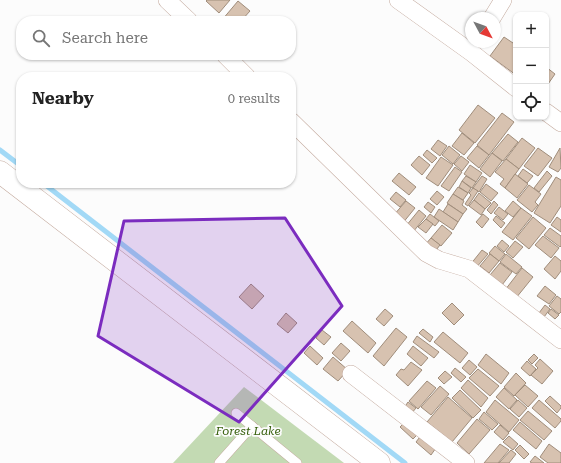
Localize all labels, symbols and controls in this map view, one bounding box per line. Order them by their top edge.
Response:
north arrow [465,12,501,48]
map controls [513,12,549,120]
button: + [513,12,549,48]
search box [16,16,296,60]
icon: search [30,27,52,49]
text: Search here [62,29,148,47]
button: − [513,48,549,84]
button: locate [513,84,549,120]
text: Nearby [32,88,94,108]
text: 0 results [228,91,280,106]
park label: Forest Lake [214,424,281,438]

